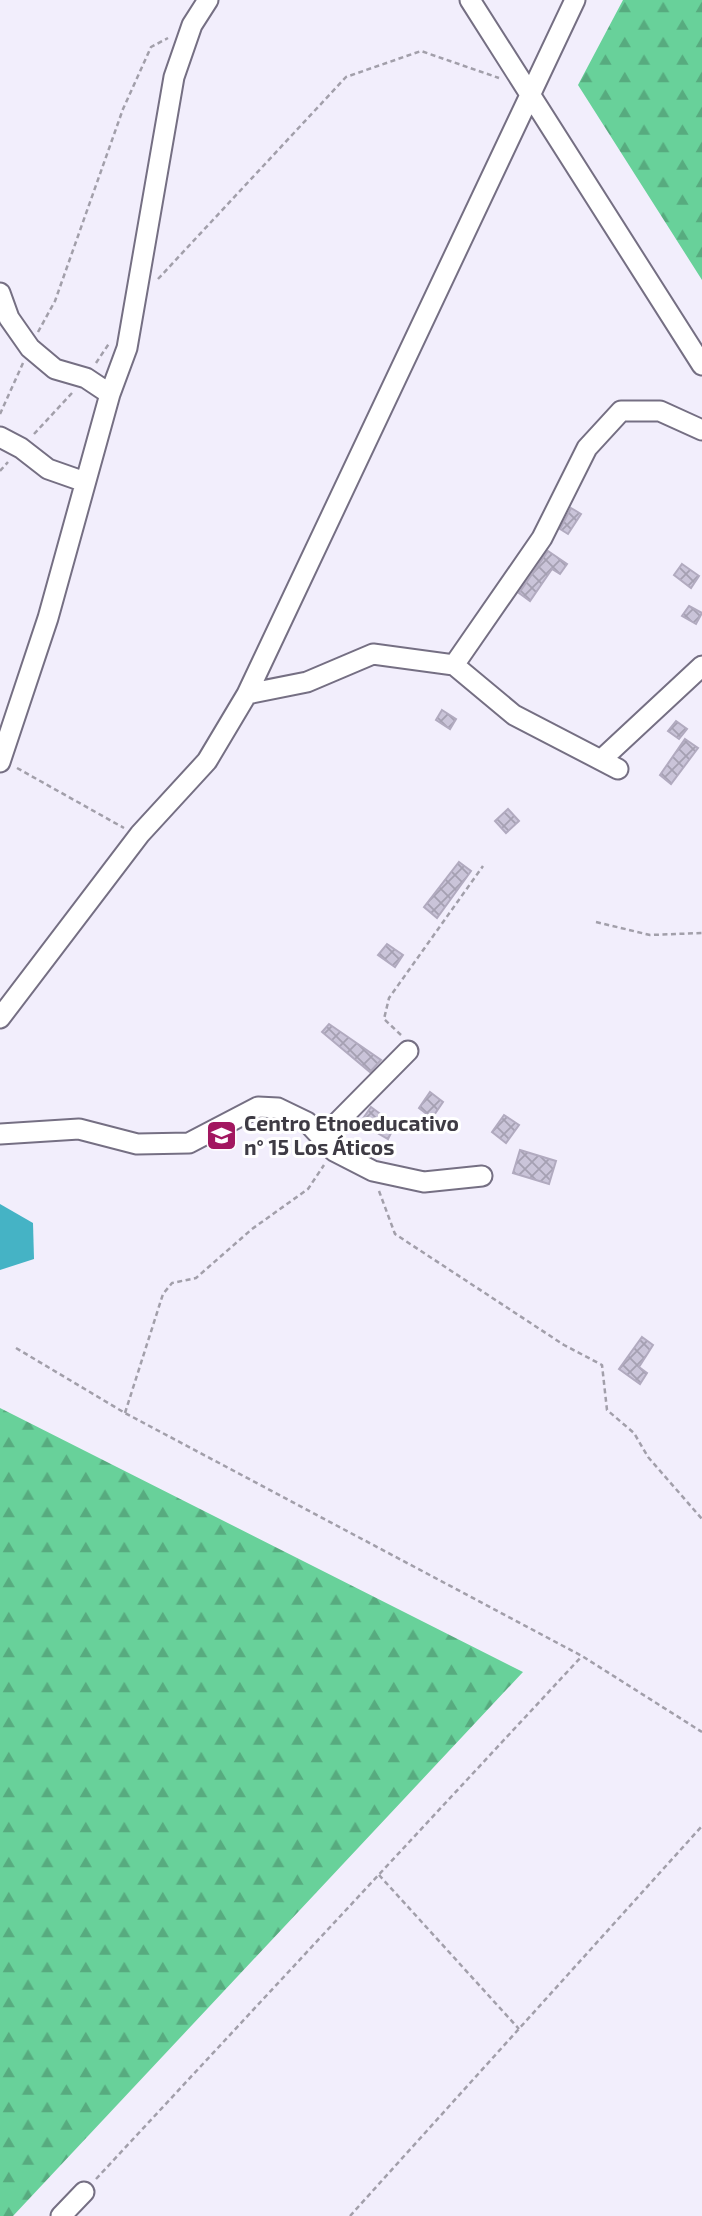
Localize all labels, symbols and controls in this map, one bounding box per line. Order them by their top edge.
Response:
place label: Centro Etnoeducativo n° 15 Los Áticos [244,1110,459,1159]
school or university icon: Centro Etnoeducativo n° 15 Los Áticos [204,1119,238,1153]

